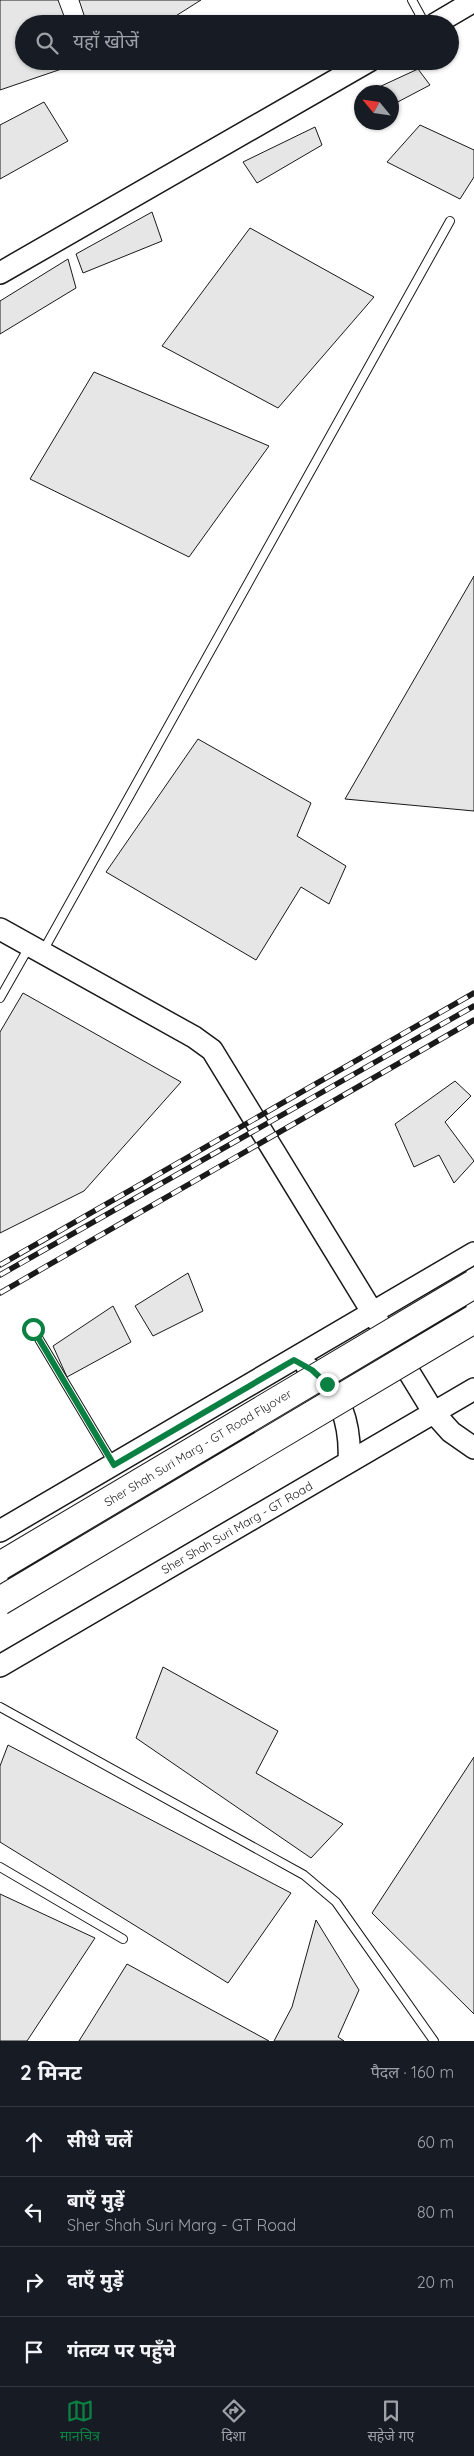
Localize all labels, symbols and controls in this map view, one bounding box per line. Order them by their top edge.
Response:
search box [15,15,459,70]
icon: search [33,29,61,57]
text: यहाँ खोजें [73,29,139,53]
north arrow [354,85,399,130]
route start [22,1318,45,1341]
route end [316,1373,339,1396]
street label: Sher Shah Suri Marg - GT Road Flyover [101,1385,295,1510]
street label: Sher Shah Suri Marg - GT Road [159,1478,315,1577]
text: 2 मिनट [20,2059,82,2085]
text: पैदल · 160 m [371,2062,454,2082]
icon: ahead [20,2128,48,2156]
text: सीधे चलें [67,2128,132,2152]
text: 60 m [417,2132,454,2152]
text: बाएँ मुड़ें [67,2188,124,2212]
icon: left [20,2198,48,2226]
text: 80 m [417,2202,454,2222]
text: Sher Shah Suri Marg - GT Road [67,2215,296,2235]
icon: right [20,2268,48,2296]
text: दाएँ मुड़ें [67,2268,123,2292]
text: 20 m [417,2272,454,2292]
icon: arrive [20,2338,48,2366]
text: गंतव्य पर पहुँचे [67,2338,175,2362]
tab: मानचित्र [60,2397,100,2447]
tab: दिशा [220,2397,248,2447]
tab: सहेजे गए [367,2397,414,2447]

